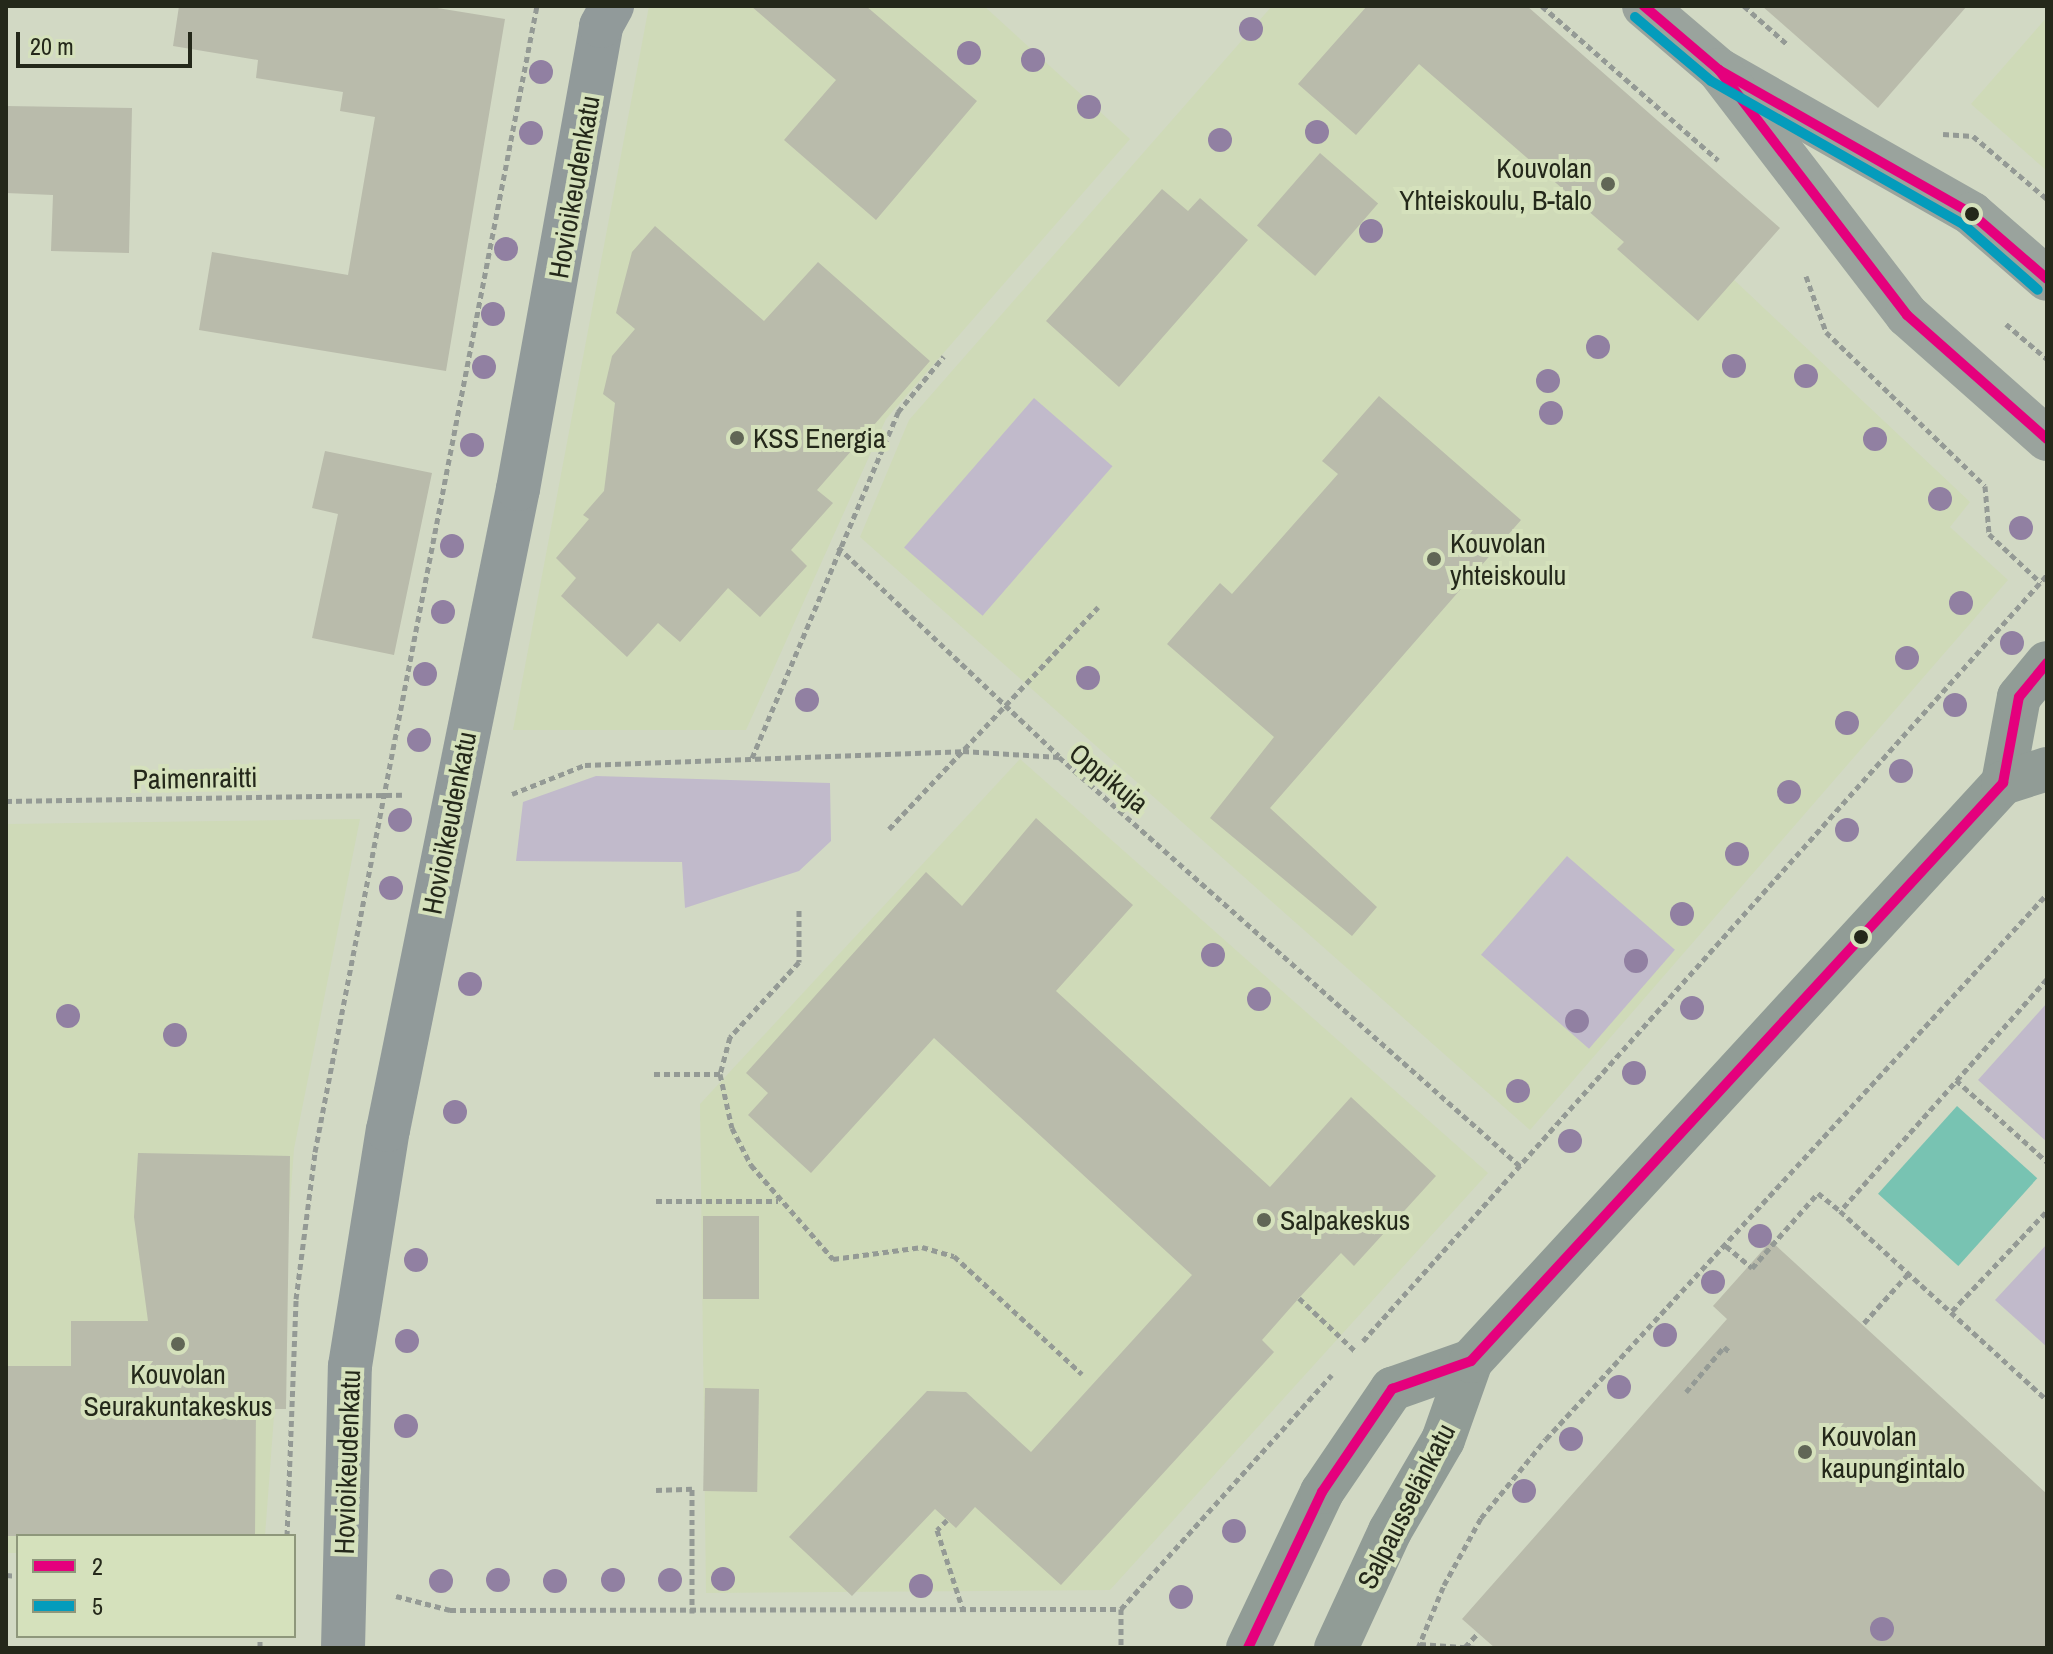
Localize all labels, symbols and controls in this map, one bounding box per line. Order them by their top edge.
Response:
scale bar [20,16,196,66]
text: 20 m [30,30,74,62]
street label: Hovioikeudenkatu [541,93,607,281]
place label: Kouvolan Yhteiskoulu, B-talo [1399,151,1592,217]
marker: Kouvolan Yhteiskoulu, B-talo [1599,175,1617,193]
unlabelled marker [1964,206,1980,222]
place label: KSS Energia [753,421,886,455]
marker: KSS Energia [728,429,746,447]
place label: Kouvolan yhteiskoulu [1450,526,1566,592]
marker: Kouvolan yhteiskoulu [1425,550,1443,568]
street label: Hovioikeudenkatu [415,729,483,917]
street label: Oppikuja [1063,736,1155,820]
street label: Paimenraitti [132,760,258,796]
unlabelled marker [1853,929,1869,945]
place label: Salpakeskus [1280,1203,1410,1237]
marker: Salpakeskus [1255,1211,1273,1229]
marker: Kouvolan Seurakuntakeskus [169,1335,187,1353]
place label: Kouvolan Seurakuntakeskus [84,1357,272,1423]
street label: Hovioikeudenkatu [327,1369,367,1555]
street label: Salpausselänkatu [1350,1418,1462,1594]
place label: Kouvolan kaupungintalo [1821,1419,1965,1485]
marker: Kouvolan kaupungintalo [1796,1443,1814,1461]
legend [16,1534,296,1638]
text: 2 [92,1550,103,1582]
text: 5 [92,1590,103,1622]

